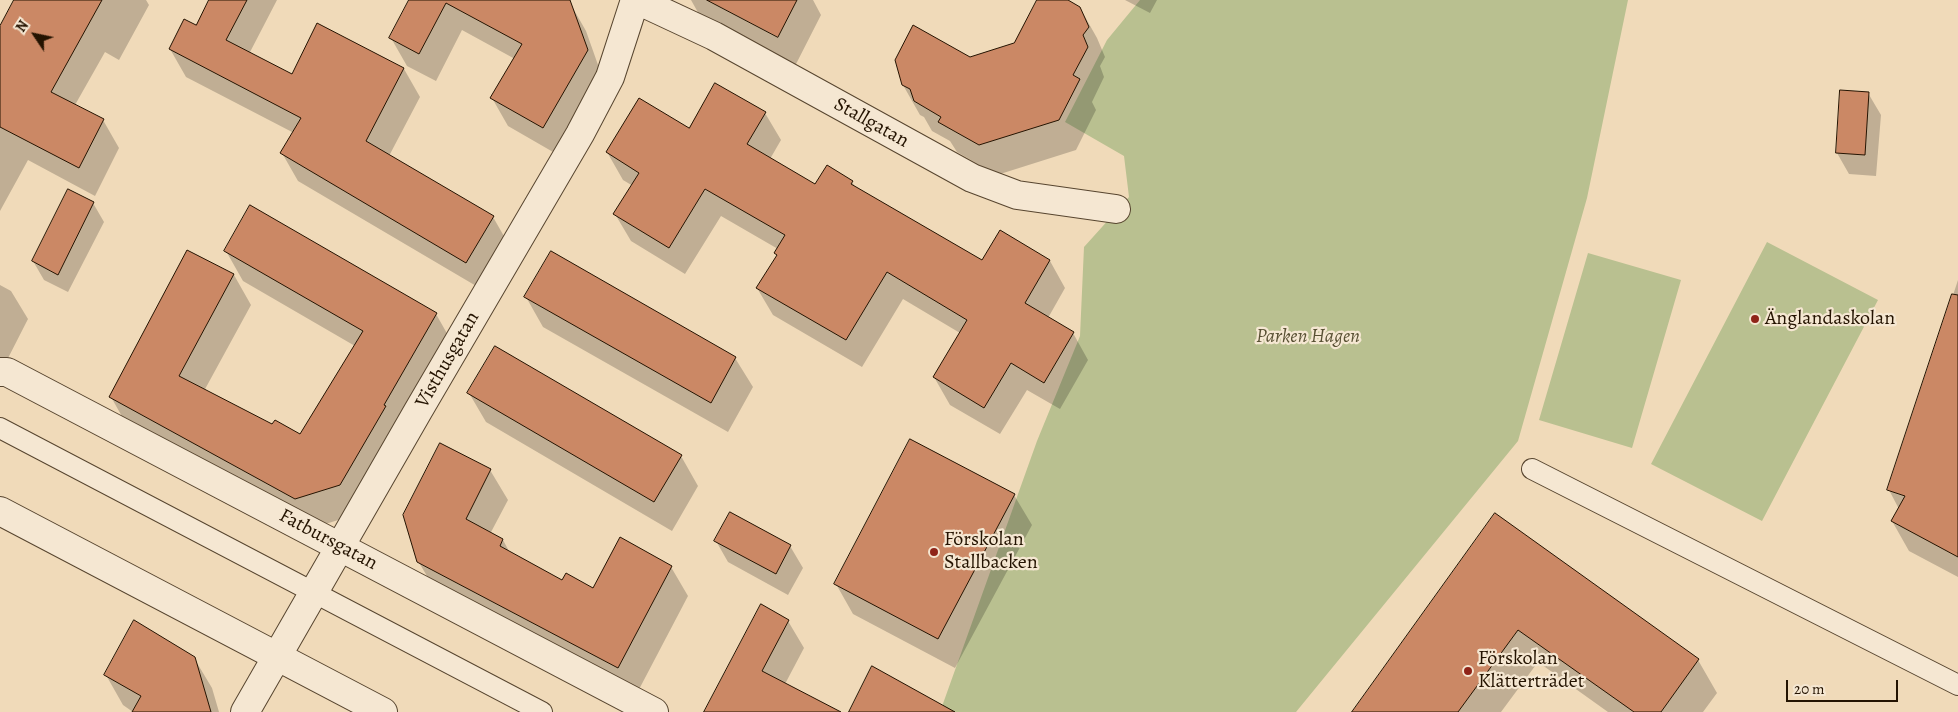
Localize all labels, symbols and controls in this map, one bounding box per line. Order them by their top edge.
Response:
north arrow [10,10,60,60]
text: N [11,17,33,36]
street label: Stallgatan [829,93,913,153]
place label: Änglandaskolan [1765,307,1895,331]
street label: Visthusgatan [411,308,485,412]
marker: Änglandaskolan [1749,313,1761,325]
park label: Parken Hagen [1256,325,1360,349]
street label: Fatbursgatan [275,504,381,576]
place label: Förskolan Stallbacken [944,528,1038,575]
marker: Förskolan Stallbacken [928,546,940,558]
place label: Förskolan Klätterträdet [1478,647,1584,694]
marker: Förskolan Klätterträdet [1462,665,1474,677]
scale bar [1788,670,1900,702]
text: 20 m [1794,679,1825,699]

